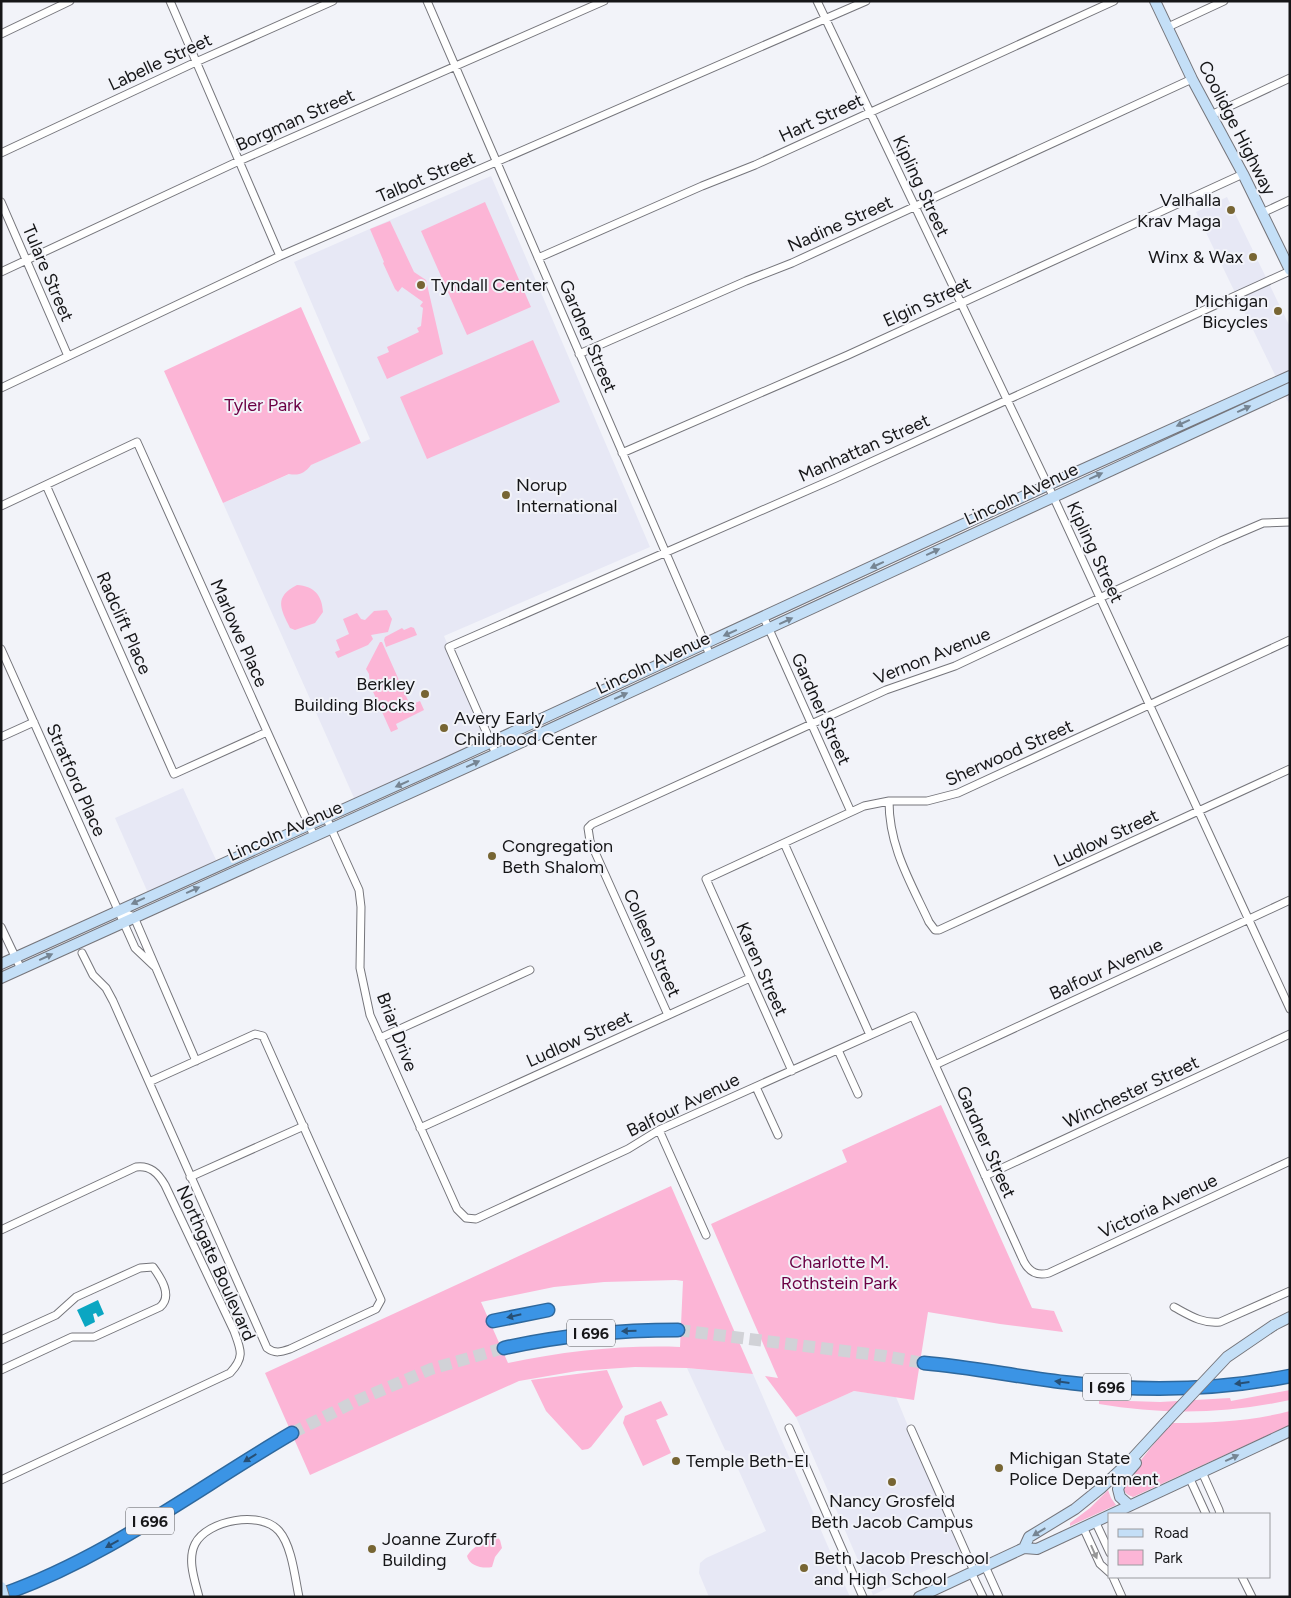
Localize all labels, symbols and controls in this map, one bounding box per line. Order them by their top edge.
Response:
street label: Labelle Street [105,28,215,96]
street label: Coolidge Highway [1194,57,1281,199]
street label: Borgman Street [232,84,358,156]
street label: Hart Street [775,89,867,147]
street label: Kipling Street [888,132,954,240]
street label: Talbot Street [374,146,479,208]
place label: Valhalla Krav Maga [1137,189,1221,232]
street label: Nadine Street [784,191,896,257]
marker: Valhalla Krav Maga [1225,204,1237,216]
street label: Tulare Street [18,221,78,325]
place label: Winx & Wax [1148,246,1243,268]
marker: Winx & Wax [1247,251,1259,263]
street label: Elgin Street [880,272,975,332]
place label: Tyndall Center [431,274,548,296]
street label: Gardner Street [554,276,622,396]
marker: Tyndall Center [415,279,427,291]
place label: Michigan Bicycles [1195,290,1268,333]
marker: Michigan Bicycles [1272,305,1284,317]
park label: Tyler Park [224,394,302,416]
one-way arrow [1237,404,1251,412]
street label: Manhattan Street [795,409,933,487]
one-way arrow [1176,420,1190,428]
street label: Lincoln Avenue [961,458,1082,530]
one-way arrow [1089,472,1103,480]
place label: Norup International [516,474,617,517]
marker: Norup International [500,489,512,501]
street label: Kipling Street [1062,498,1128,606]
one-way arrow [926,548,940,556]
one-way arrow [870,561,884,569]
street label: Radclift Place [92,568,156,678]
street label: Marlowe Place [205,576,273,691]
one-way arrow [779,616,793,624]
street label: Vernon Avenue [871,623,994,689]
street label: Lincoln Avenue [593,627,714,699]
one-way arrow [723,630,737,638]
street label: Gardner Street [786,650,856,769]
place label: Berkley Building Blocks [294,673,416,716]
marker: Berkley Building Blocks [419,688,431,700]
one-way arrow [614,691,628,699]
place label: Avery Early Childhood Center [454,707,597,750]
street label: Sherwood Street [942,715,1076,791]
street label: Stratford Place [41,720,111,840]
marker: Avery Early Childhood Center [438,722,450,734]
one-way arrow [466,759,480,767]
one-way arrow [395,780,409,788]
street label: Lincoln Avenue [224,796,346,866]
street label: Ludlow Street [1050,804,1162,872]
place label: Congregation Beth Shalom [502,835,613,878]
marker: Congregation Beth Shalom [486,850,498,862]
one-way arrow [186,886,200,894]
street label: Colleen Street [618,886,686,1001]
one-way arrow [131,898,145,906]
street label: Karen Street [731,918,793,1020]
street label: Balfour Avenue [1046,933,1166,1005]
one-way arrow [38,953,53,962]
street label: Briar Drive [372,990,422,1075]
street label: Ludlow Street [523,1006,635,1072]
street label: Winchester Street [1060,1051,1202,1133]
street label: Balfour Avenue [623,1068,743,1142]
street label: Gardner Street [951,1083,1021,1202]
street label: Victoria Avenue [1095,1169,1221,1243]
street label: Northgate Boulevard [172,1182,260,1344]
park label: Charlotte M. Rothstein Park [781,1251,897,1294]
one-way arrow [506,1312,521,1320]
road number: I 696 [567,1320,615,1346]
one-way arrow [621,1327,637,1335]
road number: I 696 [1083,1374,1131,1400]
one-way arrow [1054,1378,1070,1386]
one-way arrow [1233,1379,1249,1387]
place label: Michigan State Police Department [1009,1447,1159,1490]
place label: Temple Beth-El [686,1450,809,1472]
one-way arrow [243,1454,256,1463]
one-way arrow [1225,1454,1239,1462]
marker: Temple Beth-El [670,1455,682,1467]
marker: Michigan State Police Department [993,1462,1005,1474]
marker: Nancy Grosfeld Beth Jacob Campus [886,1476,898,1488]
place label: Nancy Grosfeld Beth Jacob Campus [811,1490,973,1533]
road number: I 696 [126,1508,174,1534]
legend [1108,1513,1271,1578]
text: Road [1154,1524,1189,1542]
one-way arrow [1032,1527,1045,1536]
place label: Joanne Zuroff Building [382,1528,497,1571]
one-way arrow [104,1540,119,1548]
marker: Joanne Zuroff Building [366,1543,378,1555]
one-way arrow [1091,1545,1099,1559]
place label: Beth Jacob Preschool and High School [814,1547,989,1590]
text: Park [1154,1549,1183,1567]
marker: Beth Jacob Preschool and High School [798,1562,810,1574]

